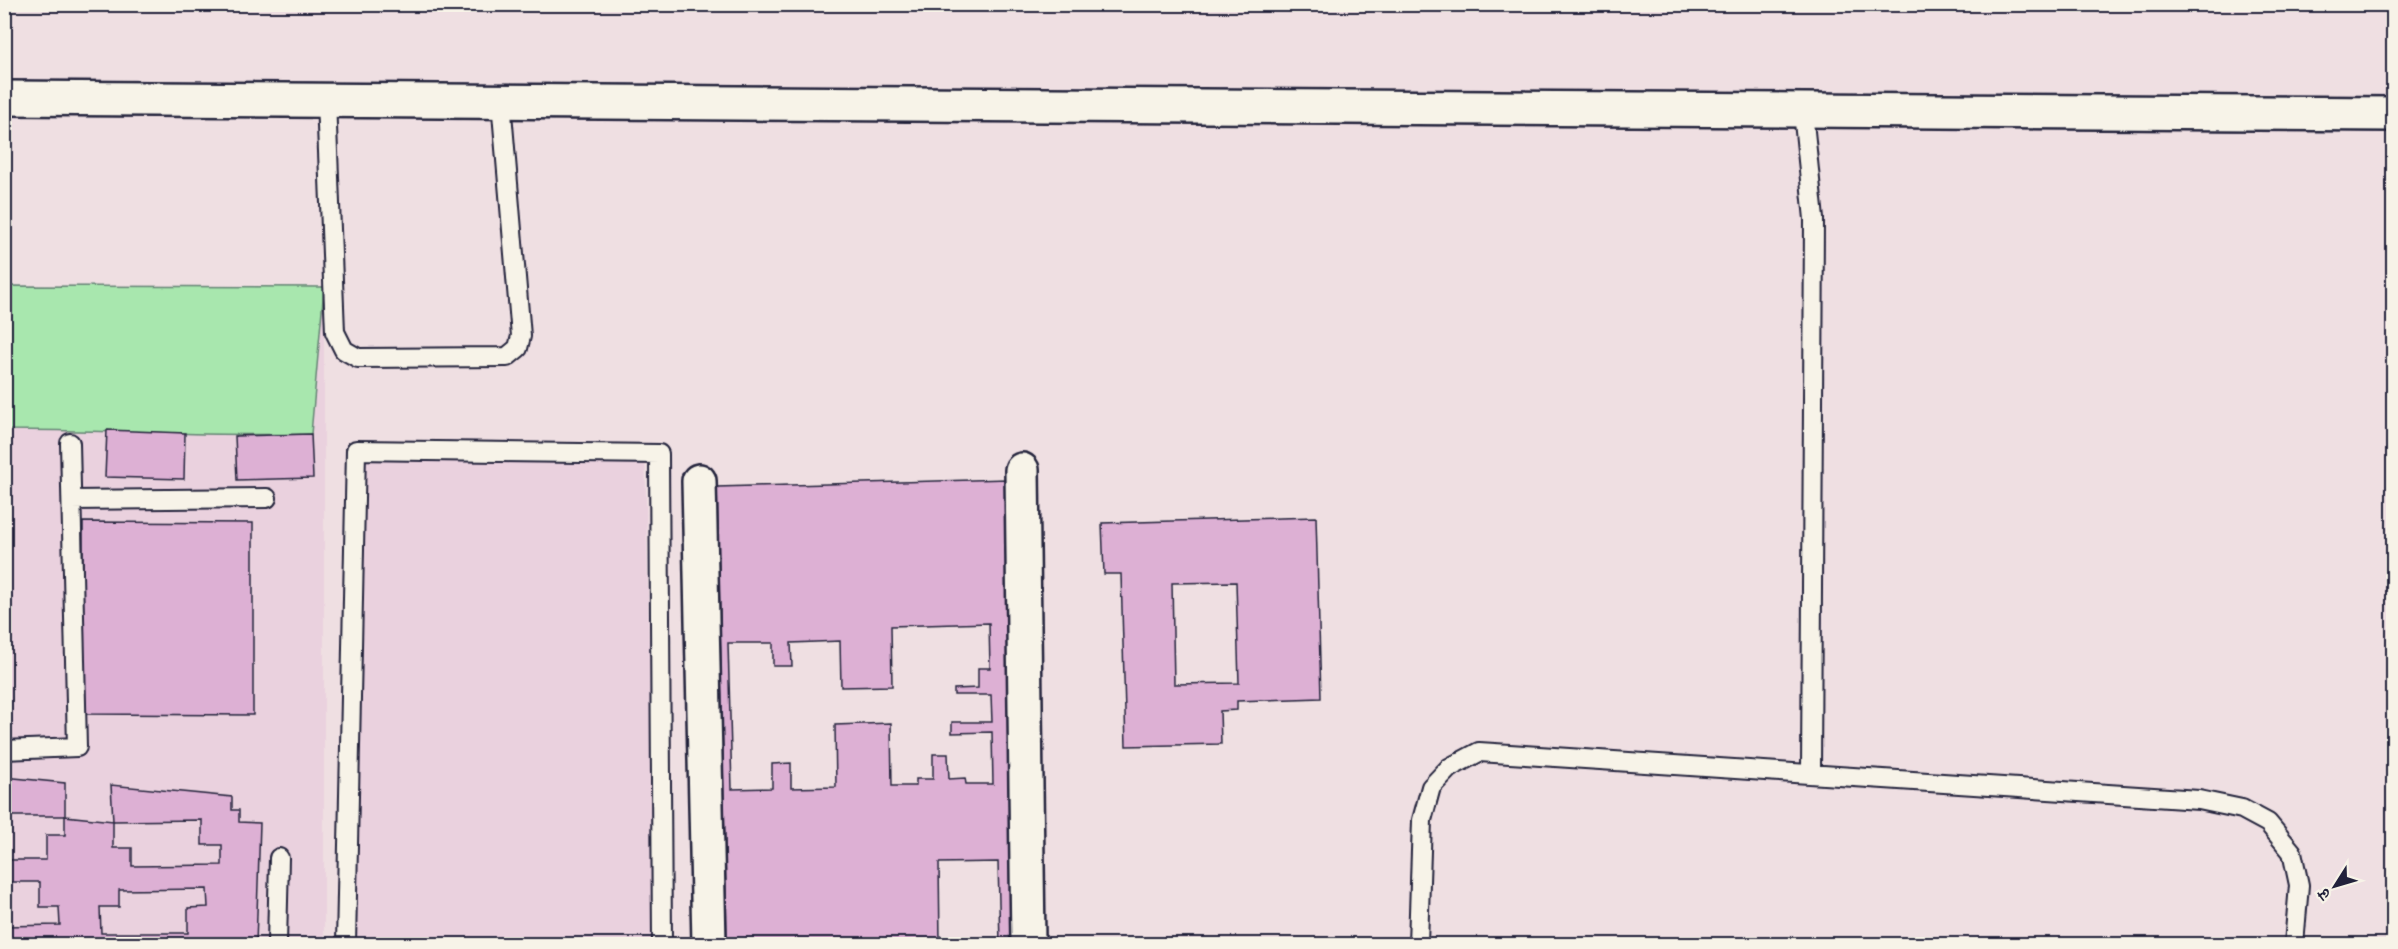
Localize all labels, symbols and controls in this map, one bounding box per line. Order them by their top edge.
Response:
north arrow [2305,856,2365,916]
text: उ [2313,882,2338,905]

